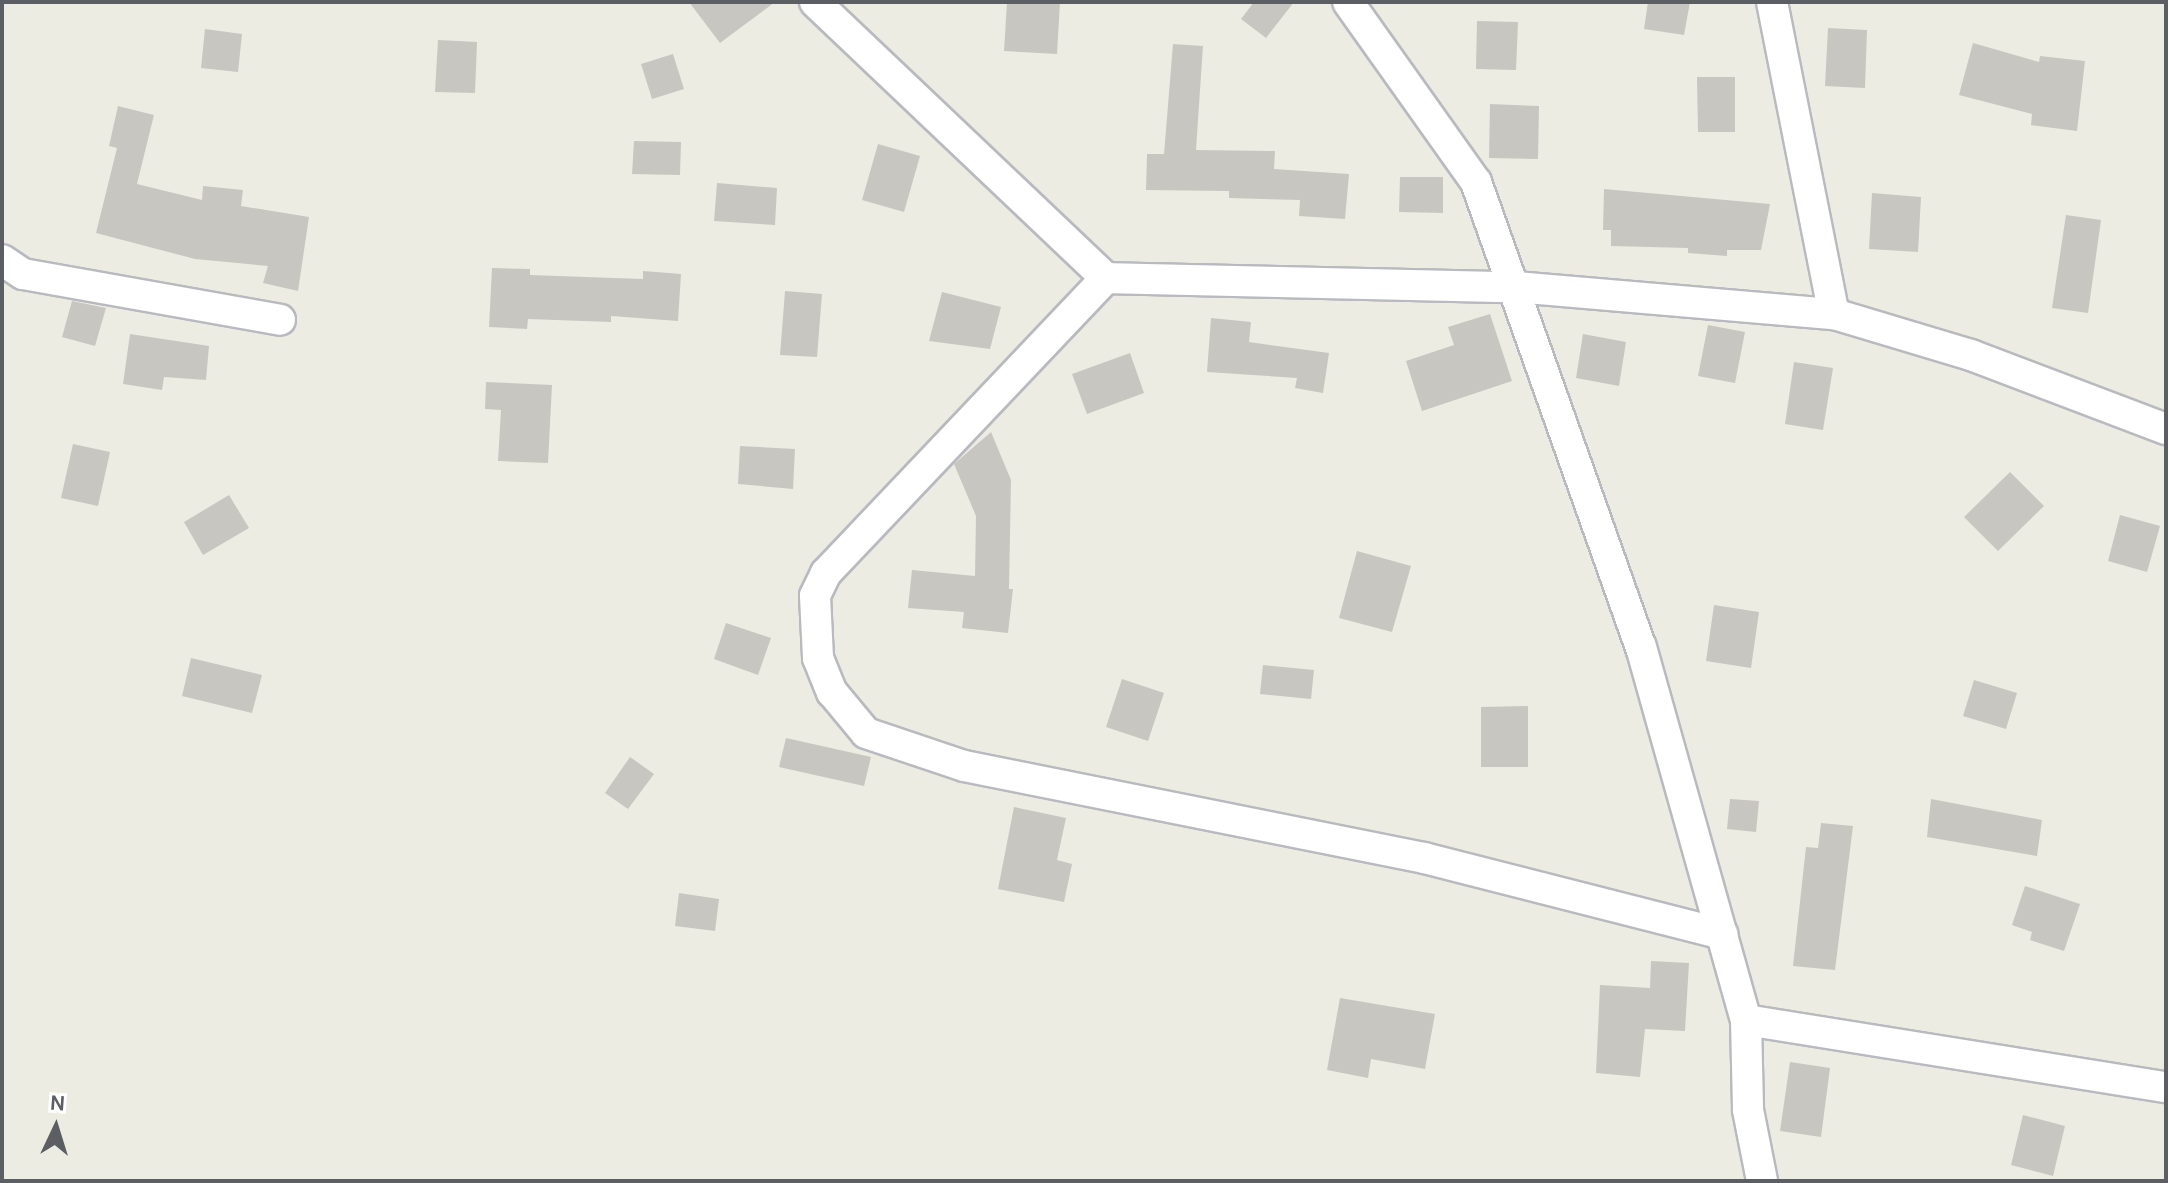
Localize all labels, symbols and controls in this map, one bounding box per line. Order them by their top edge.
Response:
north arrow [16,1087,96,1167]
text: N [49,1090,66,1117]

